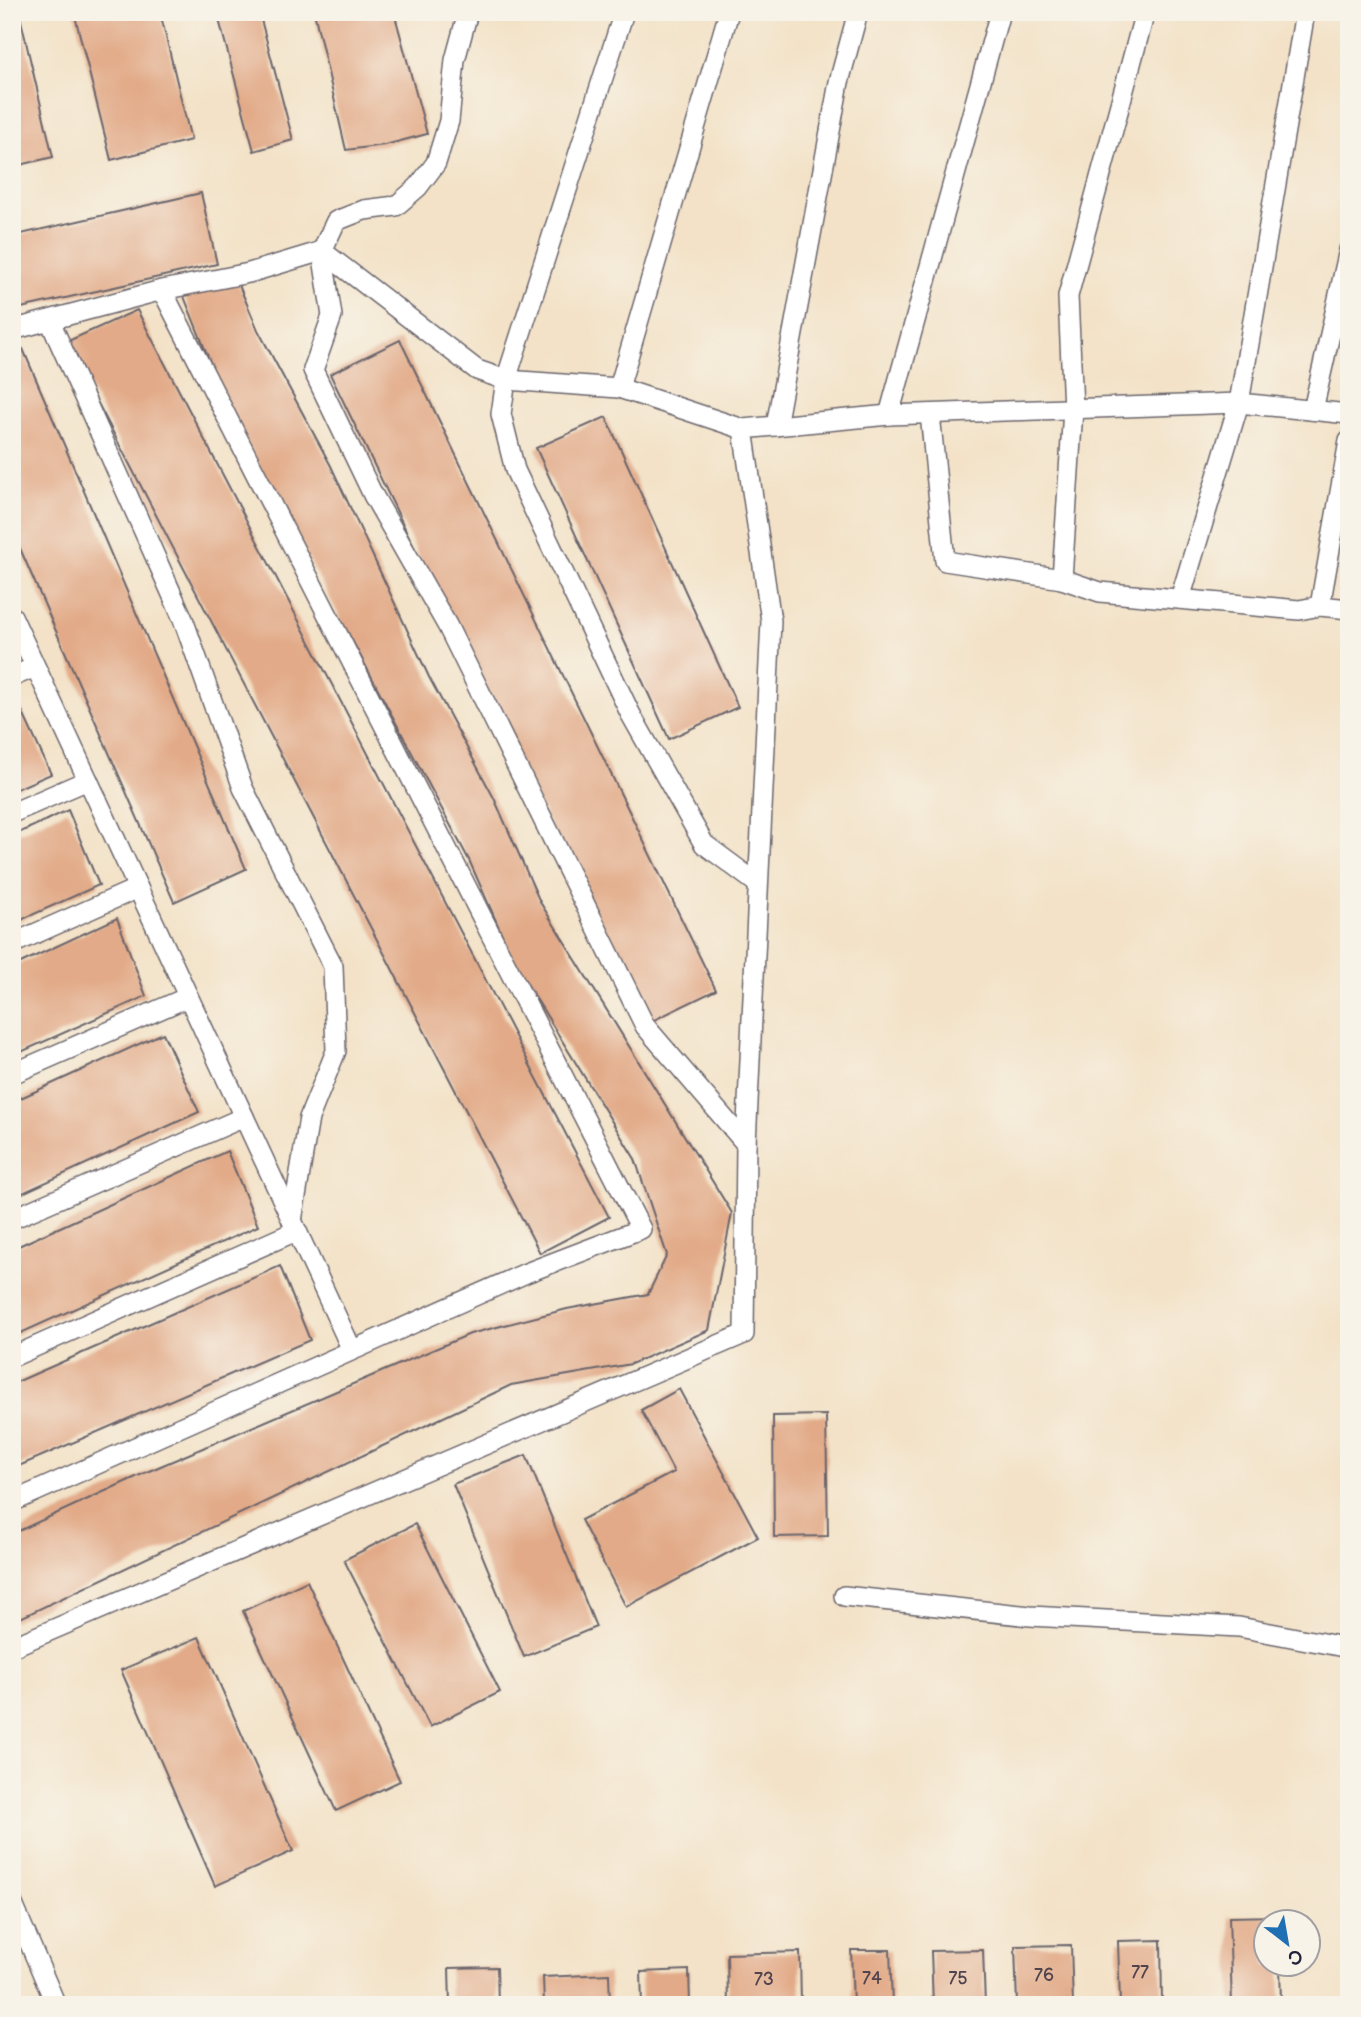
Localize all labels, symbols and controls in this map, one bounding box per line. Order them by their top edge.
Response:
north arrow [1252,1909,1322,1979]
text: С [1283,1943,1307,1970]
house number: 77 [1131,1962,1149,1983]
house number: 76 [1034,1965,1054,1986]
house number: 74 [862,1968,882,1989]
house number: 75 [948,1968,968,1989]
house number: 73 [754,1969,774,1990]

